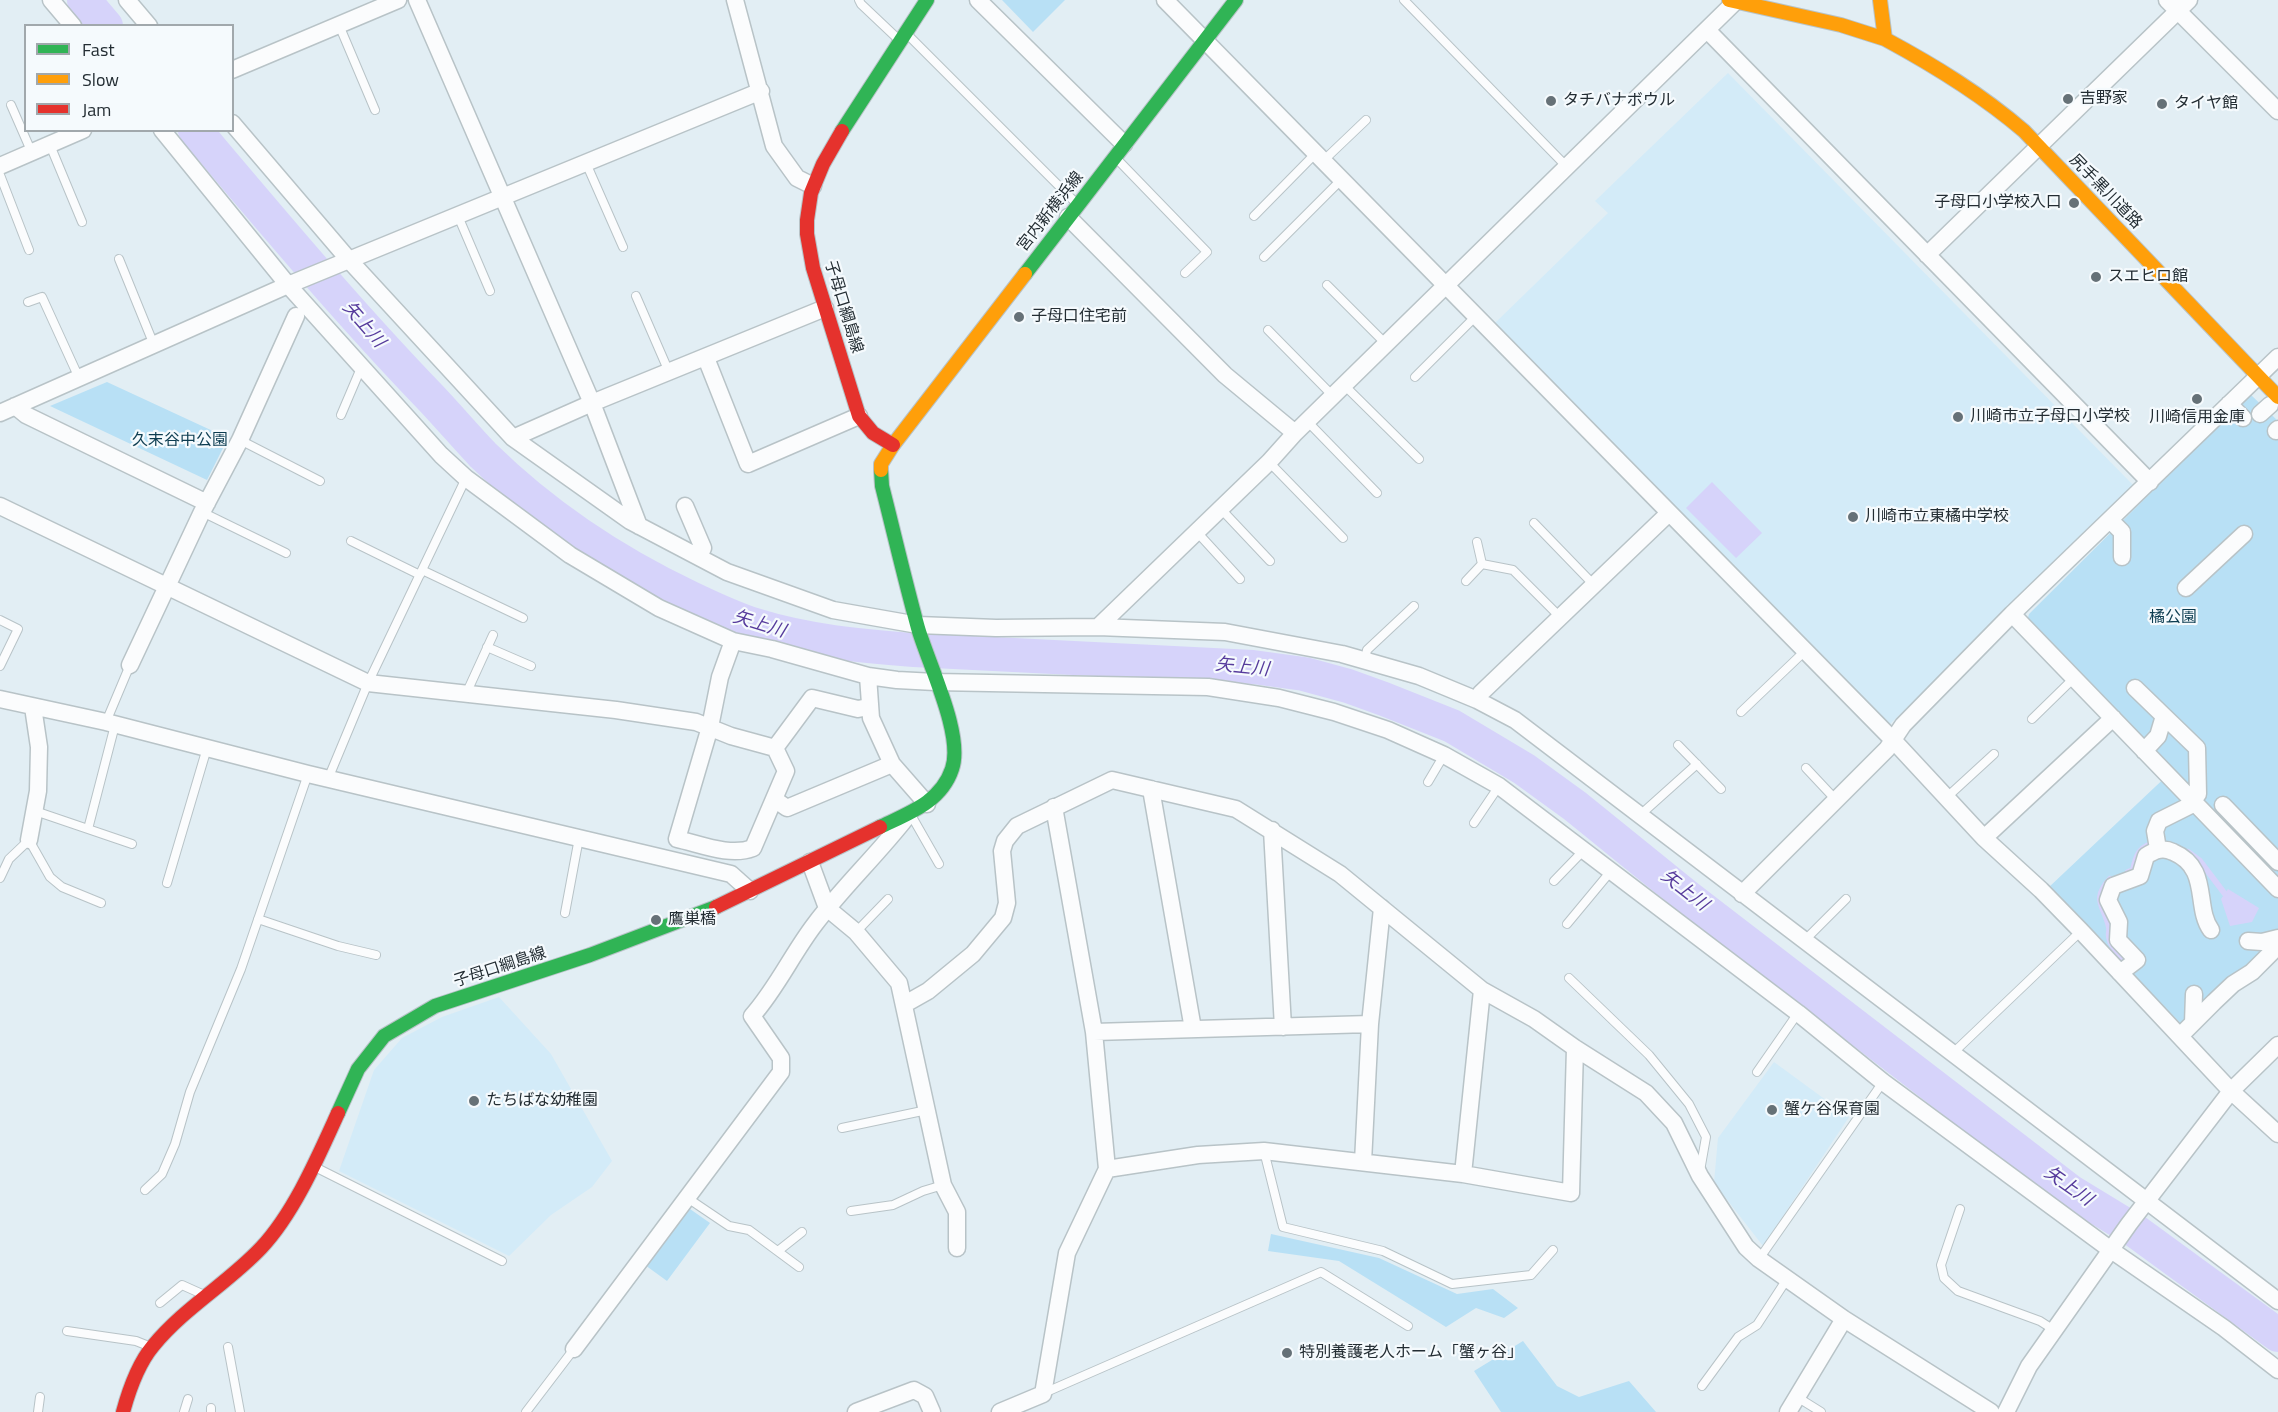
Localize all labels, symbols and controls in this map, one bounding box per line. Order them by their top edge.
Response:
legend [24,24,234,132]
text: Fast [82,36,115,63]
text: Slow [82,66,119,93]
place label: 吉野家 [2080,89,2128,109]
place label: タチバナボウル [1563,91,1675,111]
marker: 吉野家 [2061,92,2075,106]
marker: タチバナボウル [1544,94,1558,108]
place label: タイヤ館 [2174,94,2238,114]
text: Jam [82,96,111,123]
marker: タイヤ館 [2155,97,2169,111]
street label: 尻手黒川道路 [2065,151,2145,233]
street label: 宮内新横浜線 [1014,168,1088,256]
place label: 子母口小学校入口 [1934,193,2062,213]
marker: 子母口小学校入口 [2067,196,2081,210]
street label: 子母口綱島線 [820,258,866,356]
place label: スエヒロ館 [2108,267,2188,287]
marker: スエヒロ館 [2089,270,2103,284]
water label: 矢上川 [337,298,389,352]
place label: 子母口住宅前 [1031,307,1127,327]
marker: 子母口住宅前 [1012,310,1026,324]
marker: 川崎信用金庫 [2190,392,2204,406]
place label: 川崎市立子母口小学校 [1970,407,2130,427]
place label: 川崎信用金庫 [2149,408,2245,428]
marker: 川崎市立子母口小学校 [1951,410,1965,424]
park label: 久末谷中公園 [132,431,228,451]
place label: 川崎市立東橘中学校 [1865,507,2009,527]
marker: 川崎市立東橘中学校 [1846,510,1860,524]
water label: 矢上川 [730,607,788,643]
park label: 橘公園 [2149,608,2197,628]
water label: 矢上川 [1214,654,1270,682]
water label: 矢上川 [1656,866,1712,916]
place label: 鷹巣橋 [668,910,716,930]
marker: 鷹巣橋 [649,913,663,927]
street label: 子母口綱島線 [451,944,549,992]
place label: たちばな幼稚園 [486,1091,598,1111]
marker: たちばな幼稚園 [467,1094,481,1108]
place label: 蟹ケ谷保育園 [1784,1100,1880,1120]
marker: 蟹ケ谷保育園 [1765,1103,1779,1117]
water label: 矢上川 [2040,1163,2096,1211]
place label: 特別養護老人ホーム「蟹ヶ谷」 [1299,1343,1523,1363]
marker: 特別養護老人ホーム「蟹ヶ谷」 [1280,1346,1294,1360]

